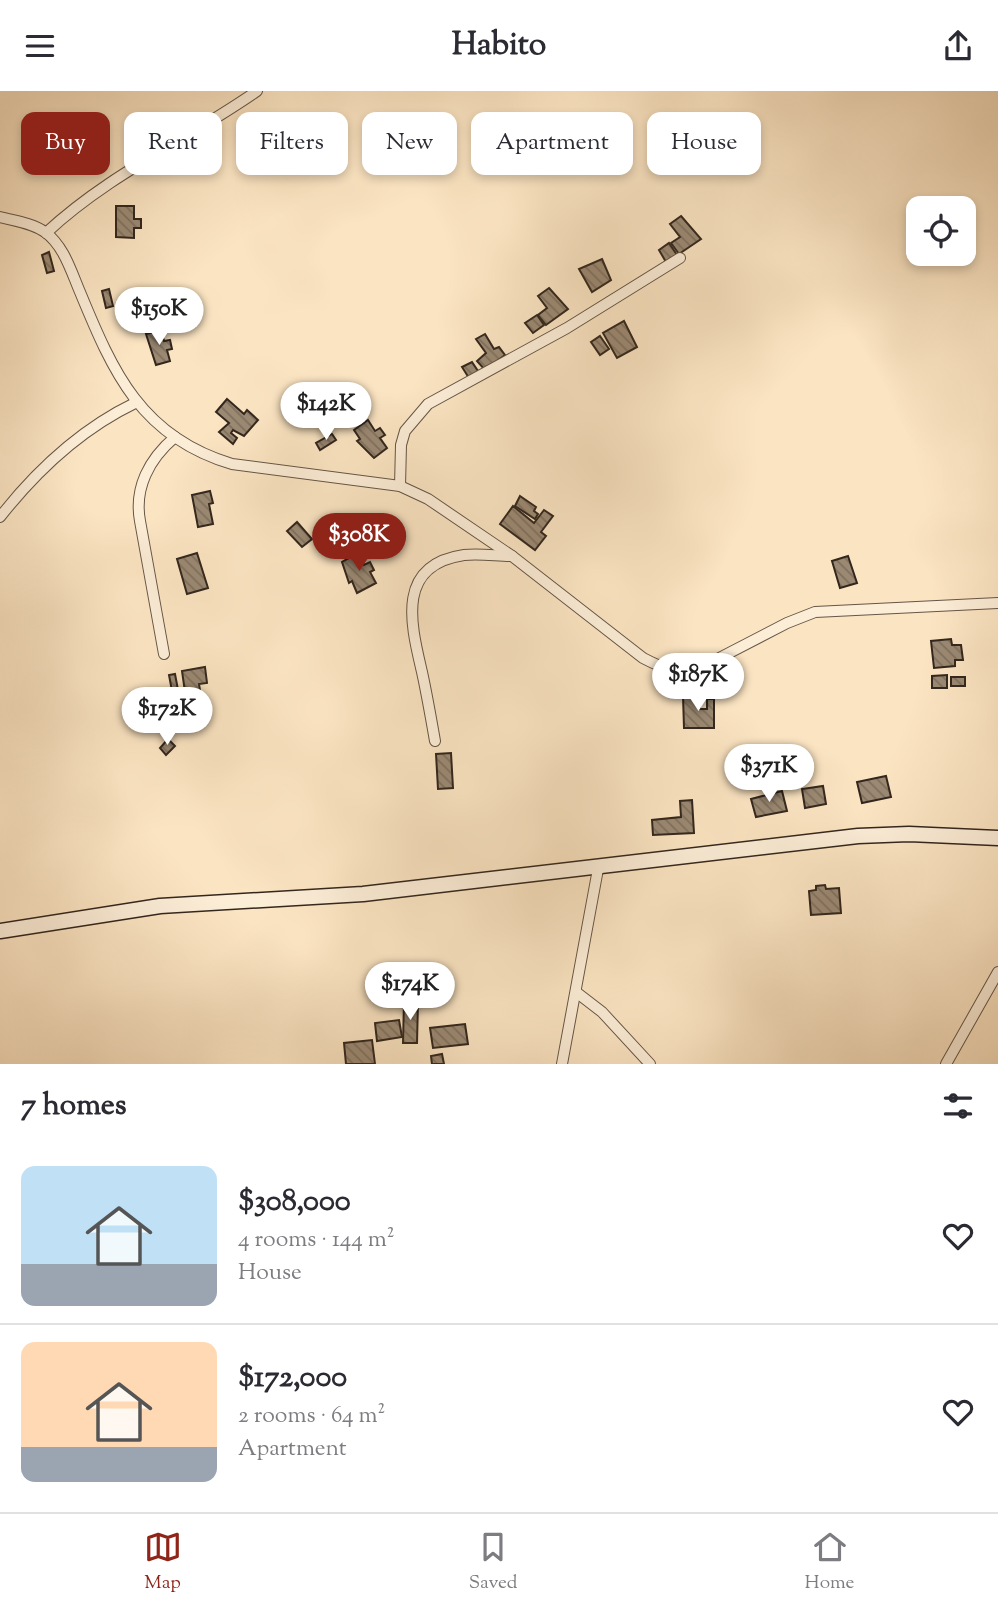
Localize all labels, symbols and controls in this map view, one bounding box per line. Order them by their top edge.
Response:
text: Habito [452,23,546,69]
icon: menu [21,27,59,65]
icon: share [939,27,977,65]
chip: Buy [21,112,110,175]
chip: Rent [124,112,222,175]
chip: Filters [236,112,348,175]
chip: New [362,112,457,175]
chip: Apartment [471,112,633,175]
chip: House [647,112,761,175]
map controls [906,196,976,266]
button: locate [906,196,976,266]
pin: $150K [110,287,208,347]
text: $150K [131,293,187,326]
pin: $142K [277,383,375,442]
text: $142K [296,388,356,421]
pin: $308K [310,513,408,573]
text: $308K [328,519,390,552]
pin: $187K [649,653,747,713]
text: $187K [668,659,728,692]
pin: $172K [118,687,216,747]
text: $172K [138,693,196,726]
pin: $371K [720,745,818,804]
text: $371K [740,750,798,783]
pin: $174K [361,963,459,1022]
text: $174K [381,968,439,1001]
text: 7 homes [21,1085,126,1128]
icon: filters [939,1087,977,1125]
text: $308,000 [238,1181,351,1224]
icon: home [77,1194,161,1278]
icon: heart [939,1217,977,1255]
text: 4 rooms · 144 m² [238,1224,395,1257]
text: House [238,1257,302,1290]
text: $172,000 [238,1357,347,1400]
icon: home [77,1370,161,1454]
icon: heart [939,1393,977,1431]
text: 2 rooms · 64 m² [238,1400,385,1433]
text: Apartment [238,1433,347,1466]
tab: Map [144,1528,182,1597]
tab: Saved [469,1528,517,1597]
tab: Home [805,1528,854,1597]

